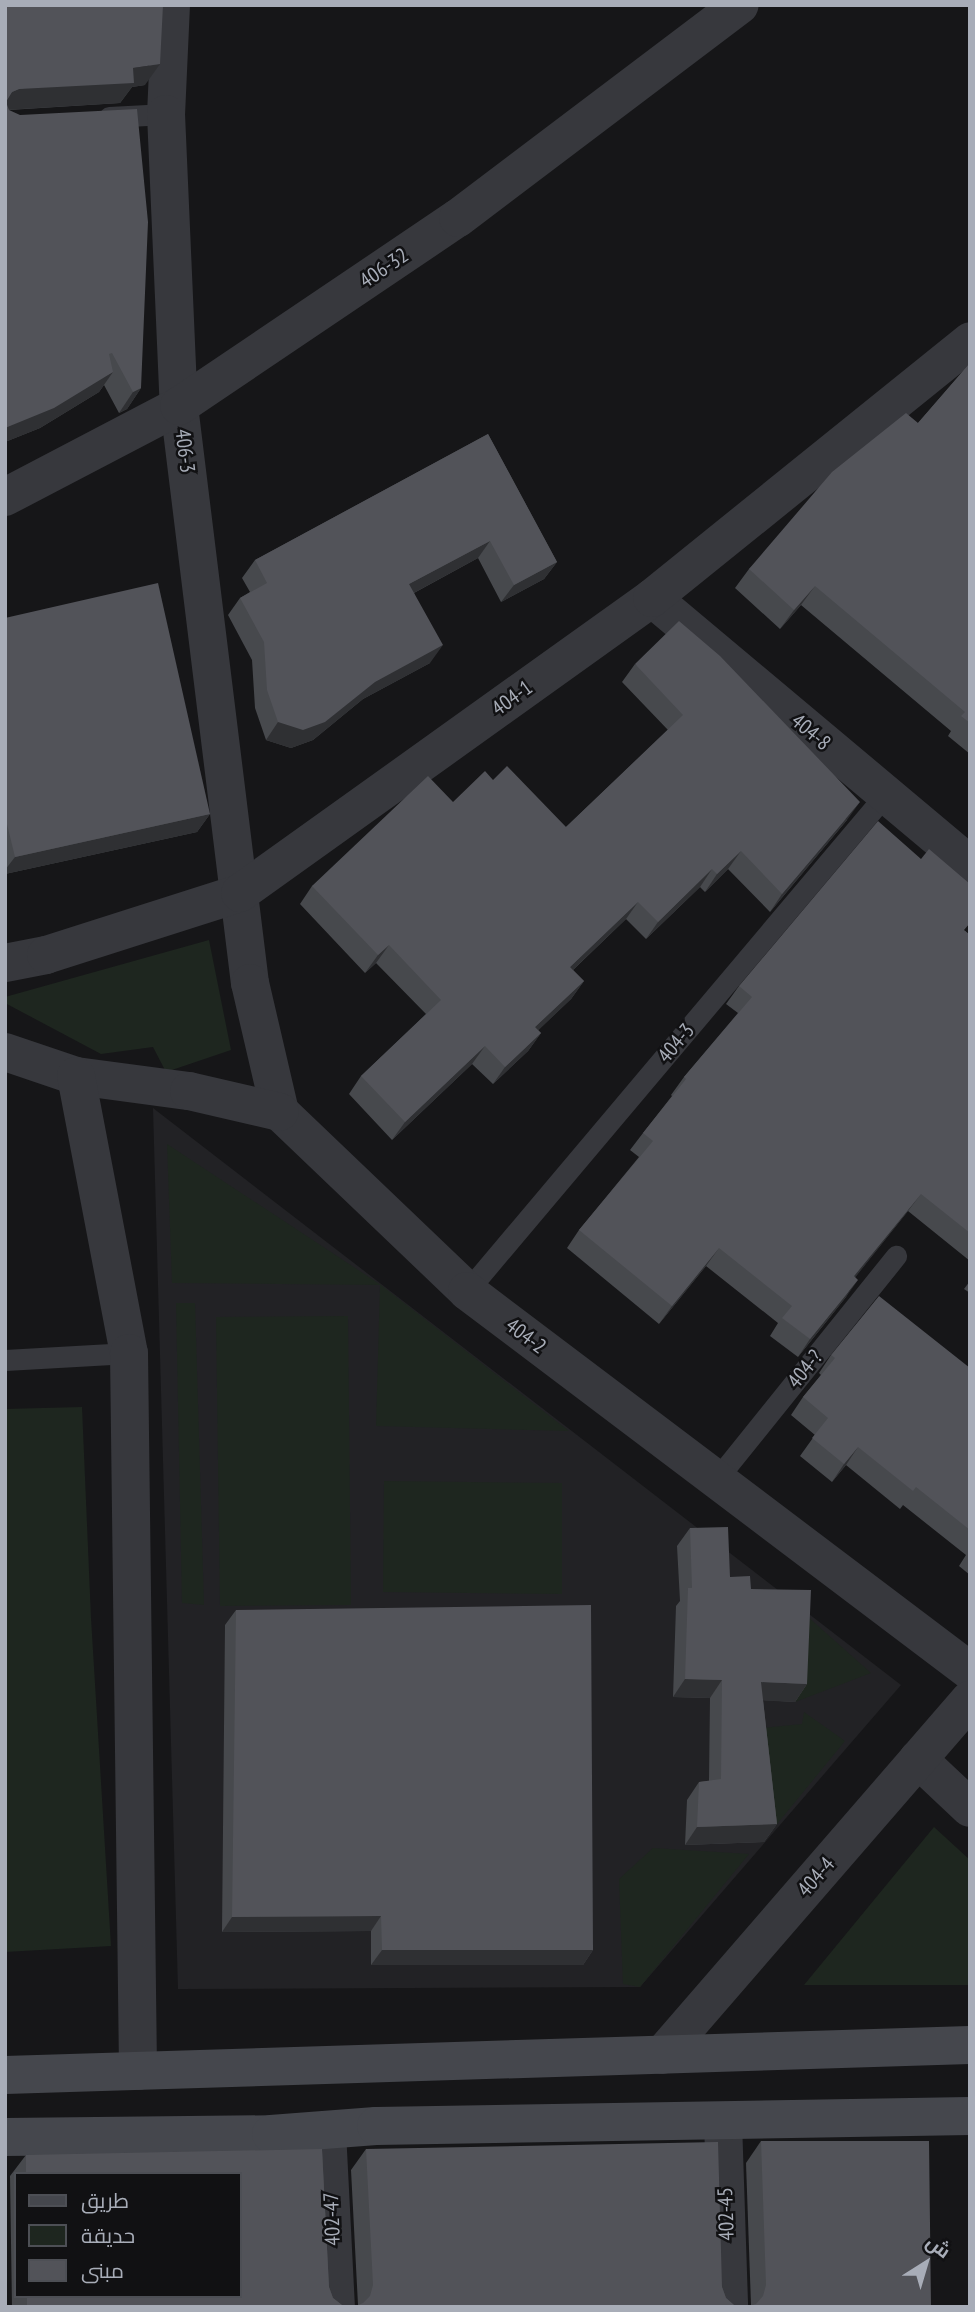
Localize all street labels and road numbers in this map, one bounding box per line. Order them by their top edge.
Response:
street label: 406-32 [355,243,413,293]
street label: 406-3 [170,428,200,474]
street label: 404-1 [487,675,537,721]
street label: 404-8 [786,708,836,756]
street label: 404-3 [652,1018,700,1068]
street label: 404-2 [501,1313,551,1359]
street label: 404-? [782,1345,828,1393]
street label: 404-4 [792,1852,840,1902]
street label: 402-45 [712,2187,740,2241]
street label: 402-47 [318,2192,346,2246]

